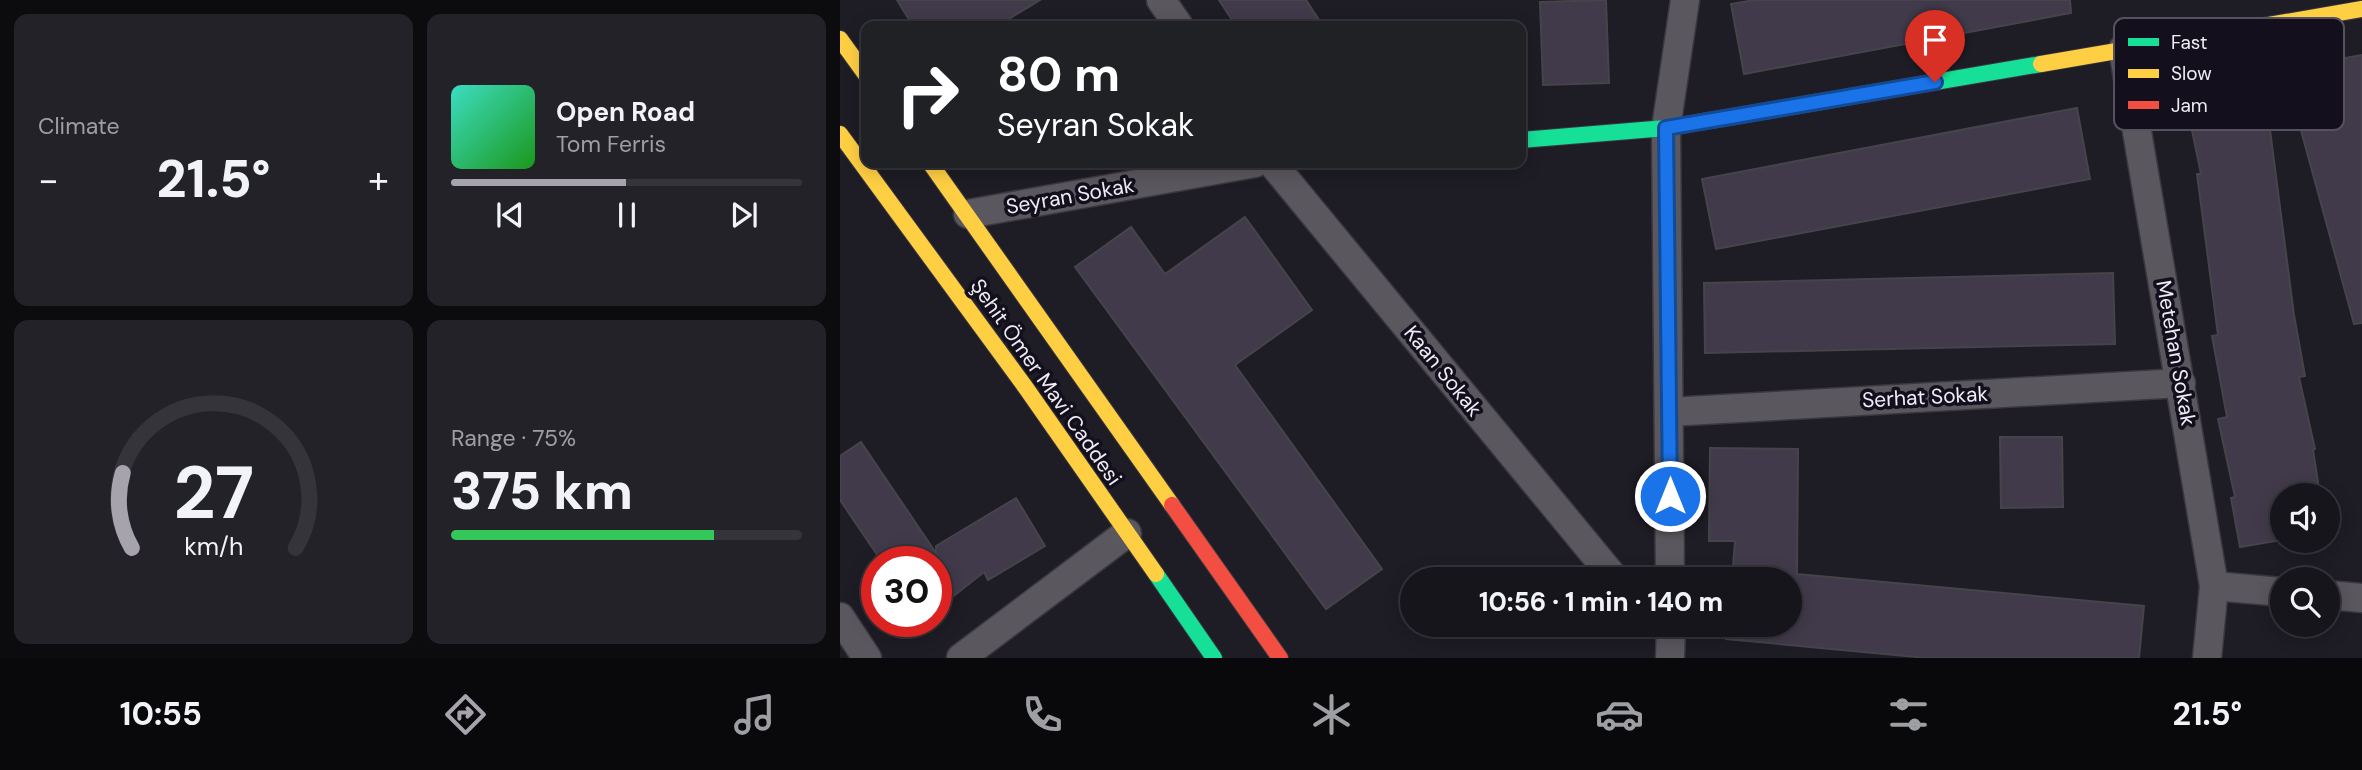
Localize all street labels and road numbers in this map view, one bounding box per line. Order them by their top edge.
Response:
street label: Seyran Sokak [1004,171,1137,221]
street label: Şehit Ömer Mavi Caddesi [964,273,1128,491]
street label: Metehan Sokak [2149,278,2203,428]
street label: Kaan Sokak [1398,320,1489,423]
street label: Serhat Sokak [1861,380,1989,414]

